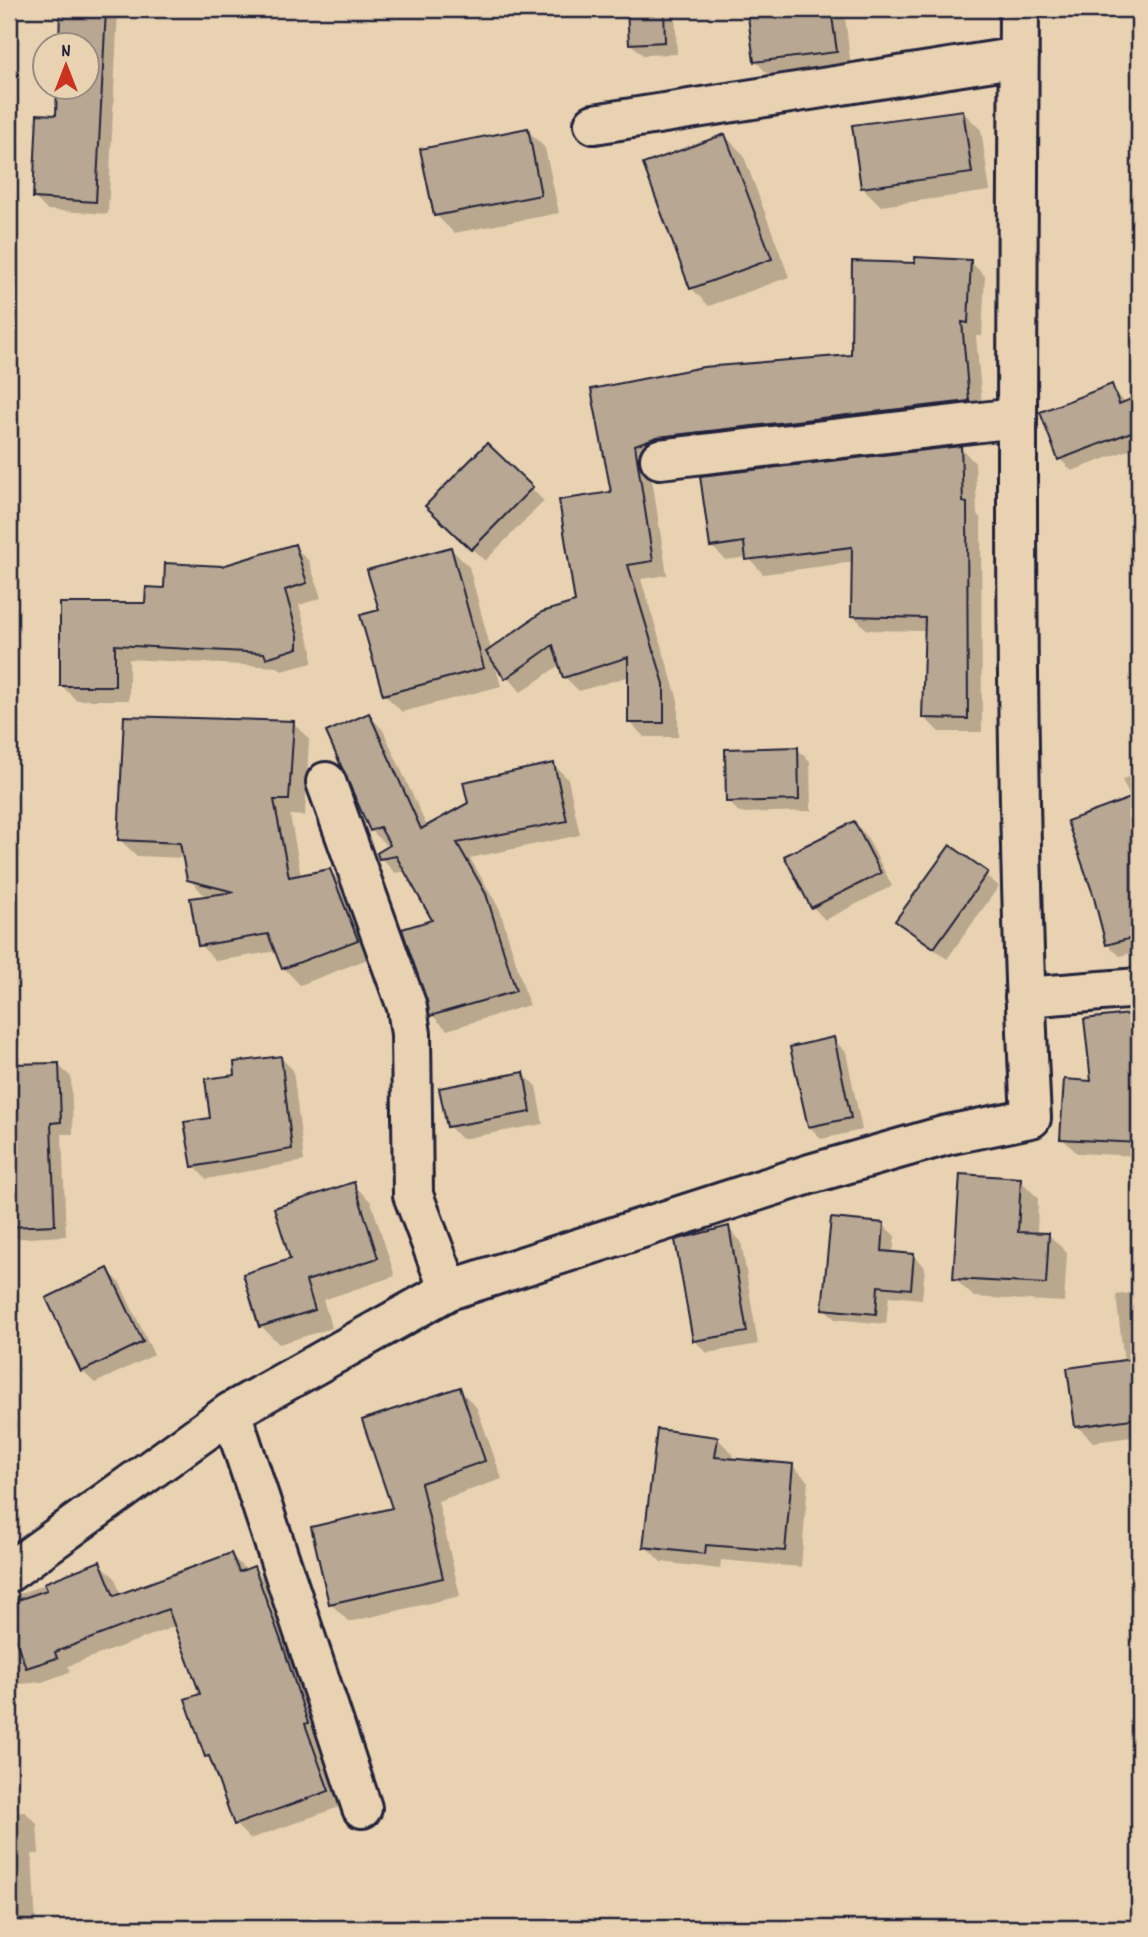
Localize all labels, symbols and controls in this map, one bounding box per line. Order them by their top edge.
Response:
north arrow [32,32,102,102]
text: N [61,39,71,66]

